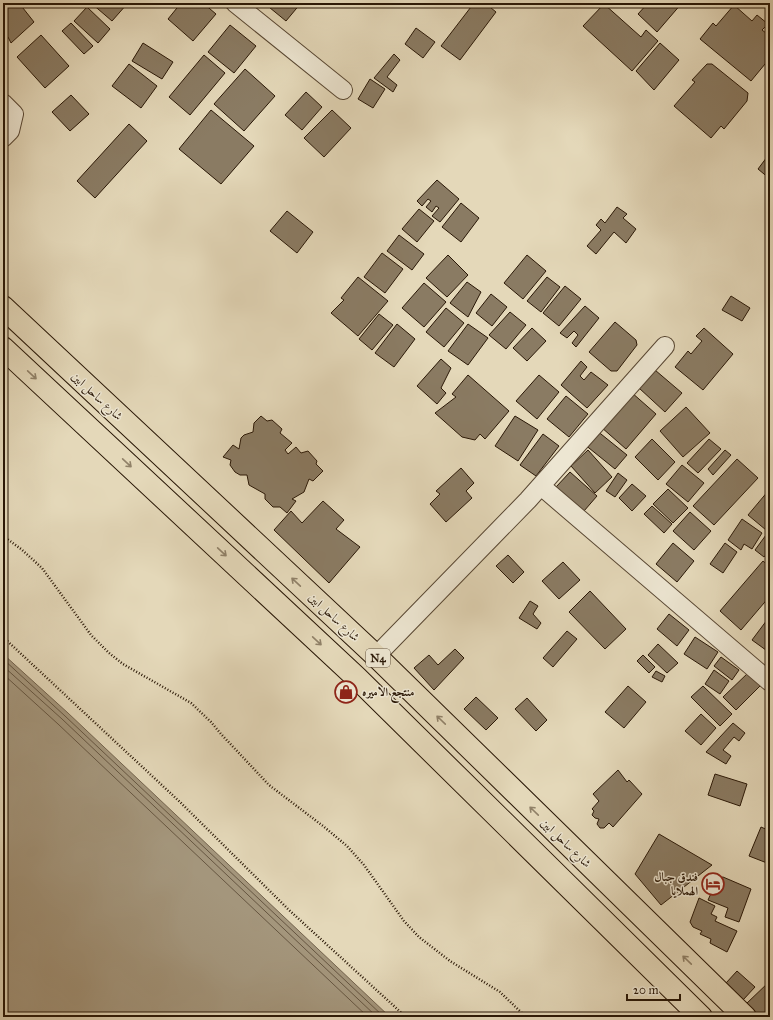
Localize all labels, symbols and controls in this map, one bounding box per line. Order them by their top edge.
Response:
street label: شارع ساحل ابين [66,369,126,426]
one-way arrow [26,370,37,379]
one-way arrow [122,459,132,468]
one-way arrow [217,547,227,557]
one-way arrow [291,577,301,586]
street label: شارع ساحل ابين [303,590,363,647]
one-way arrow [312,636,322,645]
road number: N4 [366,649,390,667]
shop icon: منتجع الاميره [333,679,359,705]
place label: منتجع الاميره [362,685,415,704]
one-way arrow [436,715,446,725]
one-way arrow [529,806,539,815]
street label: شارع ساحل ابين [535,816,594,873]
place label: فندق جبال الهملايا [654,870,698,899]
hotel icon: فندق جبال الهملايا [700,871,726,897]
one-way arrow [682,955,692,965]
scale bar [627,976,680,1002]
text: 20 m [633,983,659,997]

